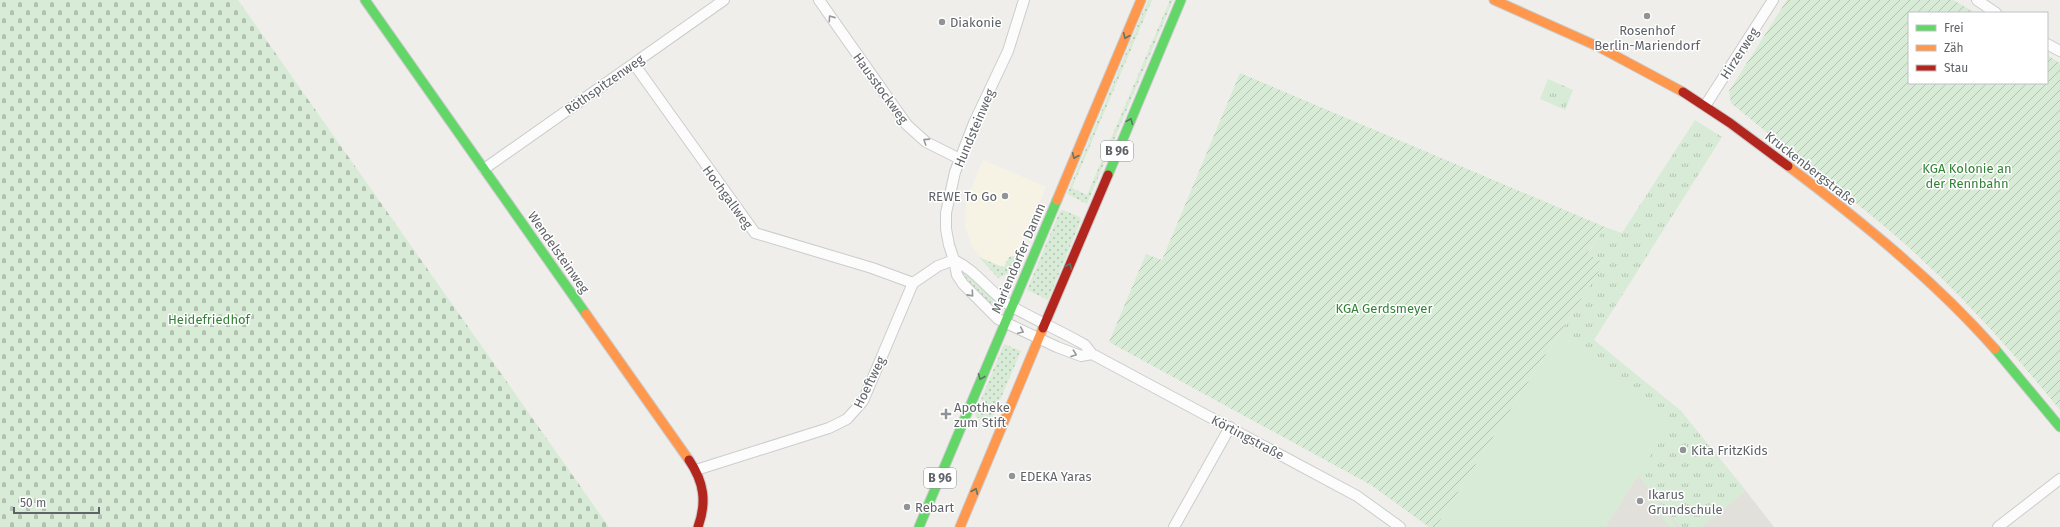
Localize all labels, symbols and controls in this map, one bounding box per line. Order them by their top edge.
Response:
marker: Rosenhof Berlin-Mariendorf [1642,11,1652,21]
legend [1908,12,2048,84]
one-way arrow [828,15,836,22]
place label: Diakonie [950,15,1002,30]
marker: Diakonie [937,17,947,27]
text: Frei [1944,21,1964,35]
place label: Rosenhof Berlin-Mariendorf [1594,23,1701,53]
street label: Hirzerweg [1717,25,1762,82]
one-way arrow [1122,32,1130,39]
text: Zäh [1944,41,1964,55]
street label: Hausstockweg [850,50,911,127]
street label: Röthspitzenweg [562,51,647,117]
text: Stau [1944,61,1968,75]
street label: Hundsteinweg [951,86,998,170]
one-way arrow [1125,117,1133,125]
street label: Kruckenbergstraße [1762,128,1859,209]
one-way arrow [923,139,930,146]
road number: B 96 [1101,141,1133,161]
one-way arrow [1072,152,1080,159]
park label: KGA Kolonie an der Rennbahn [1922,161,2012,191]
street label: Hochgallweg [700,163,756,232]
place label: REWE To Go [928,189,997,204]
marker: REWE To Go [1000,191,1010,201]
street label: Mariendorfer Damm [988,201,1048,316]
street label: Wendelsteinweg [525,209,592,296]
one-way arrow [1065,263,1073,270]
one-way arrow [967,289,974,296]
park label: KGA Gerdsmeyer [1336,301,1432,316]
park label: Heidefriedhof [168,312,252,327]
one-way arrow [1017,326,1025,334]
one-way arrow [1071,349,1078,358]
street label: Hoeftweg [850,354,889,411]
one-way arrow [978,374,986,381]
place label: Apotheke zum Stift [954,400,1010,430]
marker: Apotheke zum Stift [941,409,951,419]
street label: Körtingstraße [1209,412,1287,463]
place label: Kita FritzKids [1691,443,1768,458]
marker: Kita FritzKids [1678,445,1688,455]
road number: B 96 [924,468,956,488]
place label: EDEKA Yaras [1020,469,1092,484]
marker: EDEKA Yaras [1007,471,1017,481]
place label: Ikarus Grundschule [1648,487,1722,517]
one-way arrow [970,488,978,495]
scale bar [14,489,99,515]
text: 50 m [20,496,46,510]
marker: Ikarus Grundschule [1635,496,1645,506]
place label: Rebart [915,500,954,515]
marker: Rebart [902,502,912,512]

